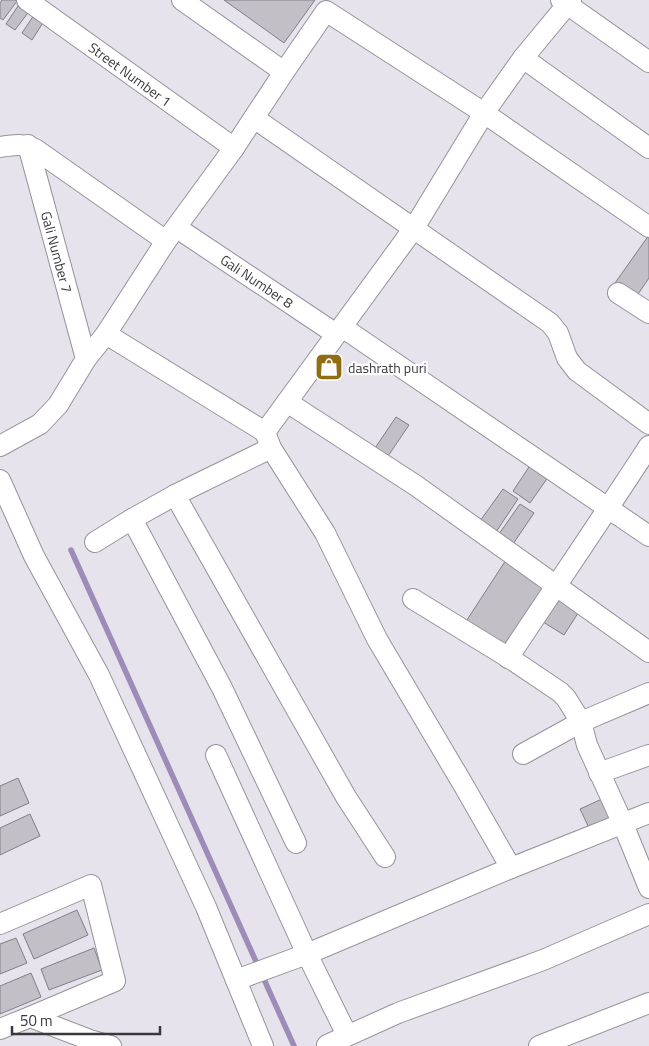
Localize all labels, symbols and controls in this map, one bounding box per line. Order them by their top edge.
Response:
street label: Street Number 1 [84,37,176,111]
street label: Gali Number 7 [36,209,78,295]
street label: Gali Number 8 [216,249,298,313]
shop icon: dashrath puri [314,352,344,382]
place label: dashrath puri [348,357,427,378]
scale bar [12,1004,160,1036]
text: 50 m [20,1009,53,1032]

